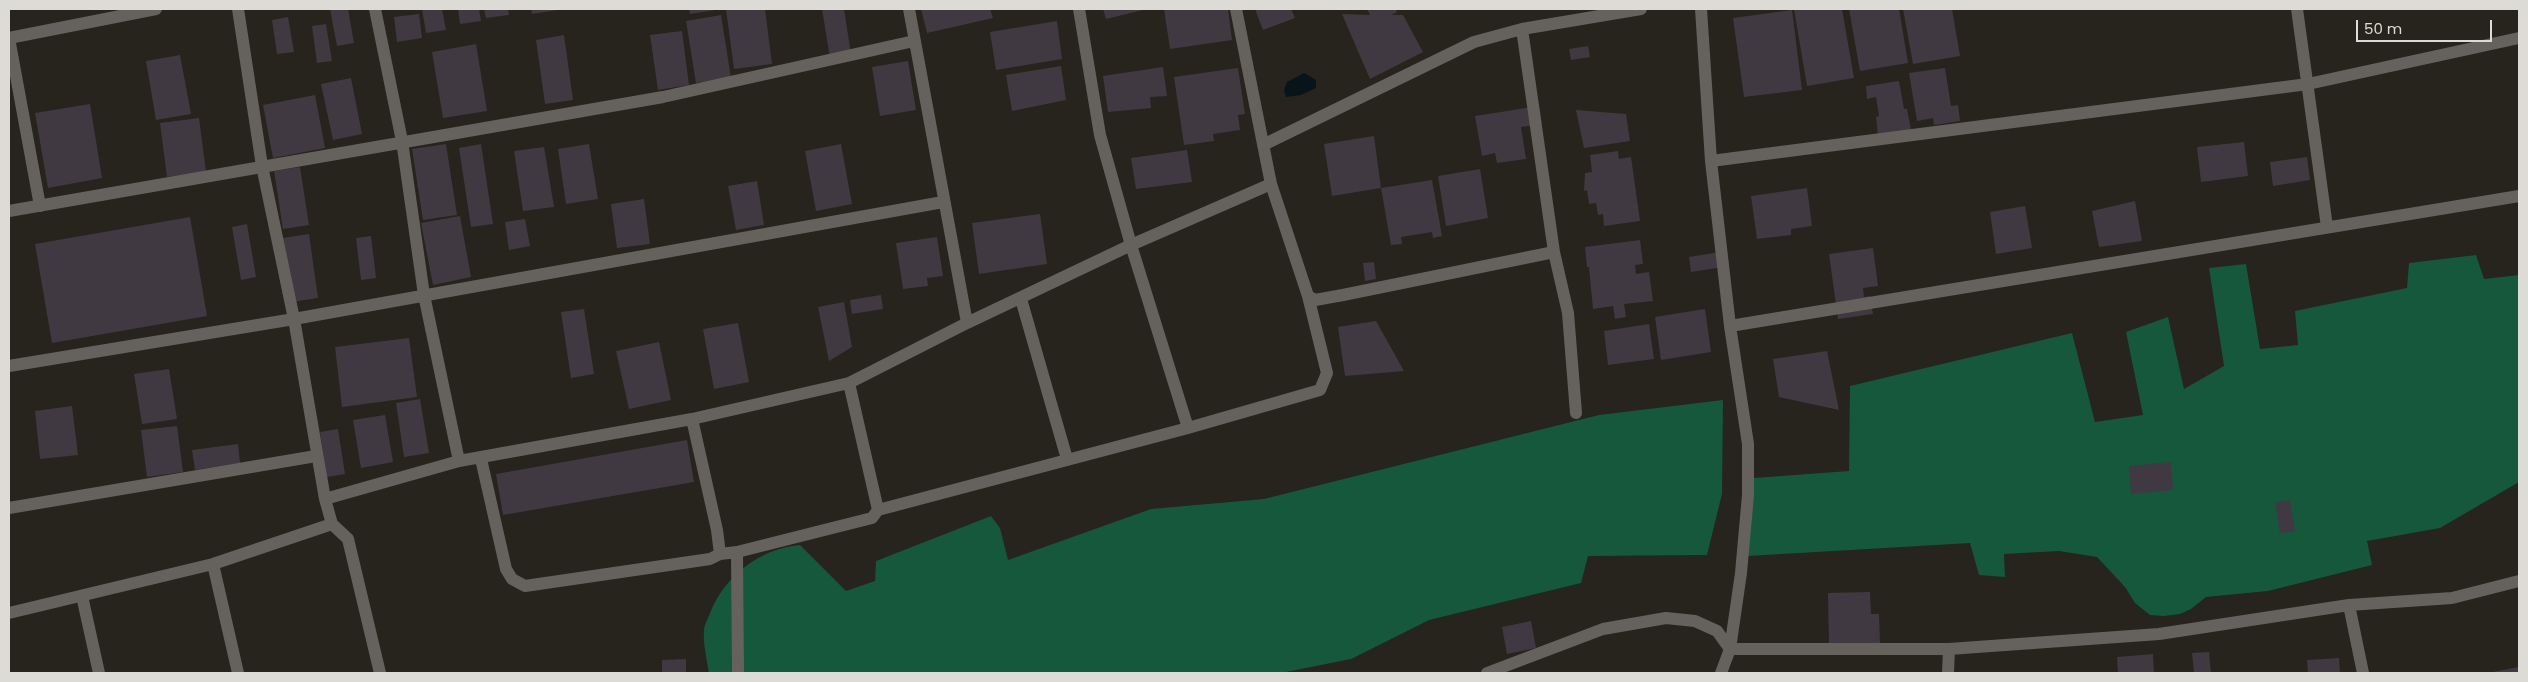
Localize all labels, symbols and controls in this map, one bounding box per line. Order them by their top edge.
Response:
scale bar [2358,10,2494,42]
text: 50 m [2364,18,2402,39]

